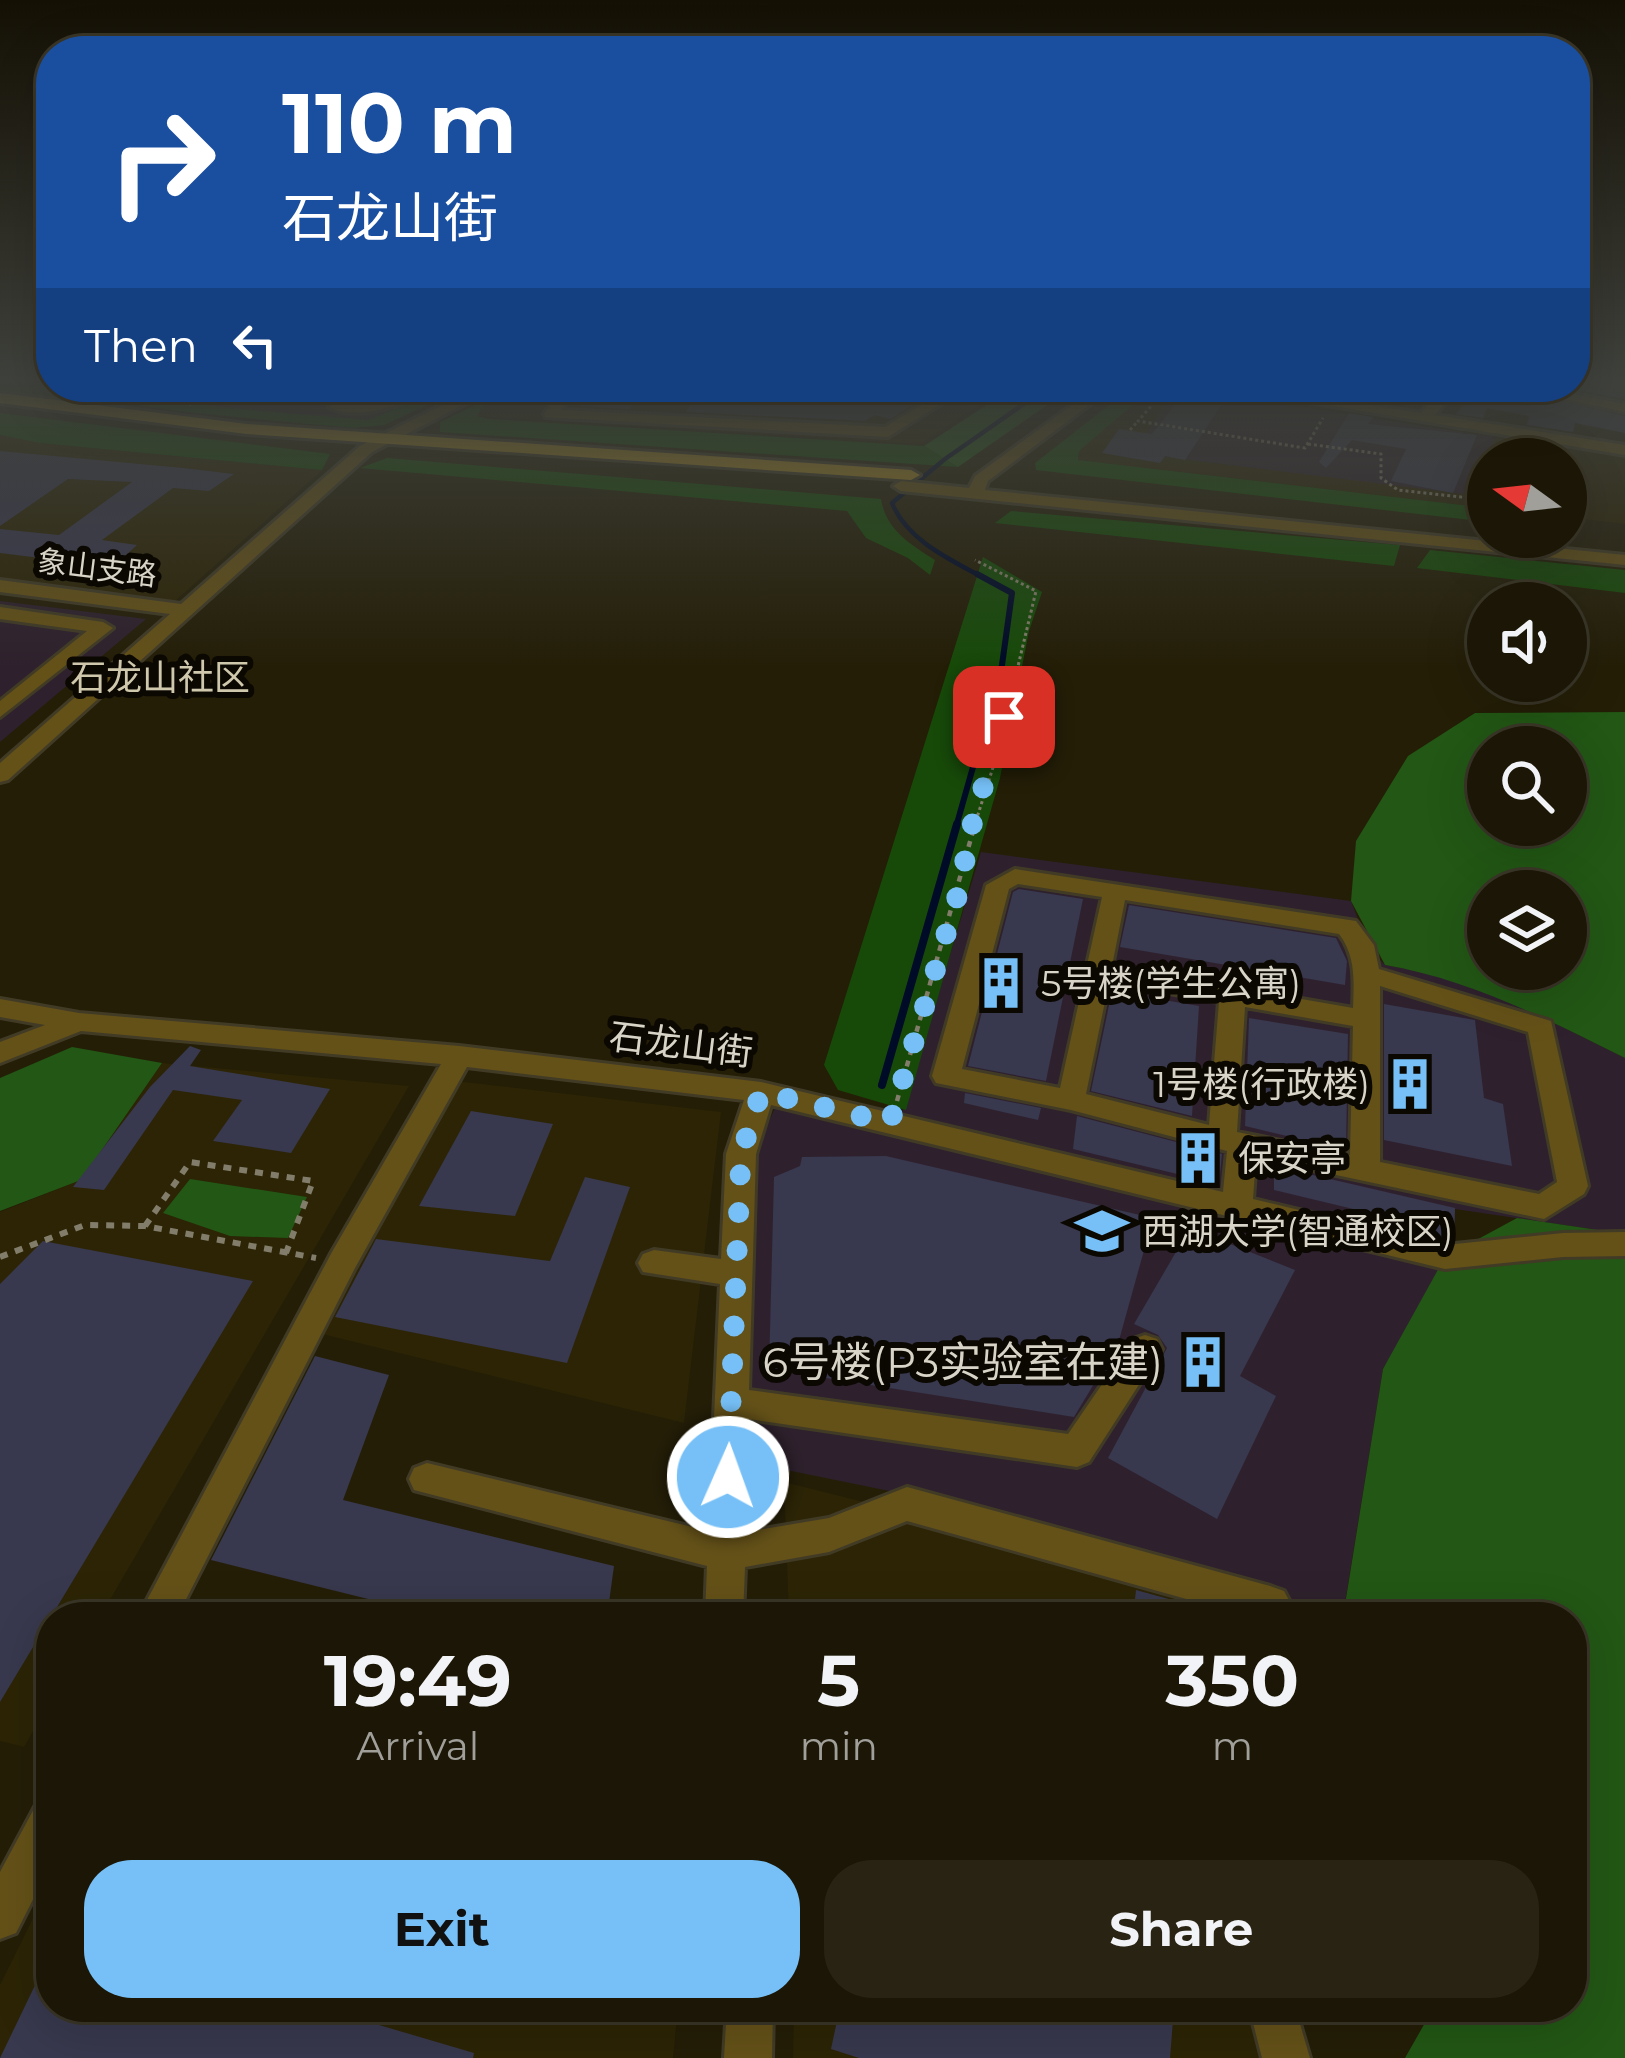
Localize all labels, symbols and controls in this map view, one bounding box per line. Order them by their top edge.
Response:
text: 110 m [282,72,517,174]
icon: right [84,84,240,240]
text: 石龙山街 [282,185,498,251]
icon: left [222,312,288,378]
text: Then [84,318,198,373]
north arrow [1467,438,1587,558]
map controls [1467,438,1587,990]
street label: 象山支路 [35,542,159,594]
button: sound [1467,582,1587,702]
district label: 石龙山社区 [70,655,250,699]
pin [953,666,1055,768]
icon: arrive [971,684,1037,750]
button: search [1467,726,1587,846]
button: layers [1467,870,1587,990]
building icon: 5号楼(学生公寓) [972,954,1030,1012]
place label: 5号楼(学生公寓) [1041,961,1301,1005]
street label: 石龙山街 [607,1013,755,1075]
building icon: 1号楼(行政楼) [1381,1055,1439,1113]
place label: 1号楼(行政楼) [1153,1062,1370,1106]
building icon: 保安亭 [1169,1129,1227,1187]
place label: 保安亭 [1238,1136,1346,1180]
school or university icon: 西湖大学(智通校区) [1073,1202,1131,1260]
place label: 西湖大学(智通校区) [1142,1209,1454,1253]
building icon: 6号楼(P3实验室在建) [1174,1333,1232,1391]
place label: 6号楼(P3实验室在建) [763,1336,1163,1388]
position arrow [665,1414,791,1540]
text: 19:49 [324,1636,512,1724]
text: 5 [817,1636,860,1724]
text: 350 [1166,1636,1299,1724]
text: Arrival [356,1722,479,1770]
text: min [800,1722,878,1770]
text: m [1212,1722,1253,1770]
button: Exit [84,1860,800,1998]
button: Share [824,1860,1539,1998]

